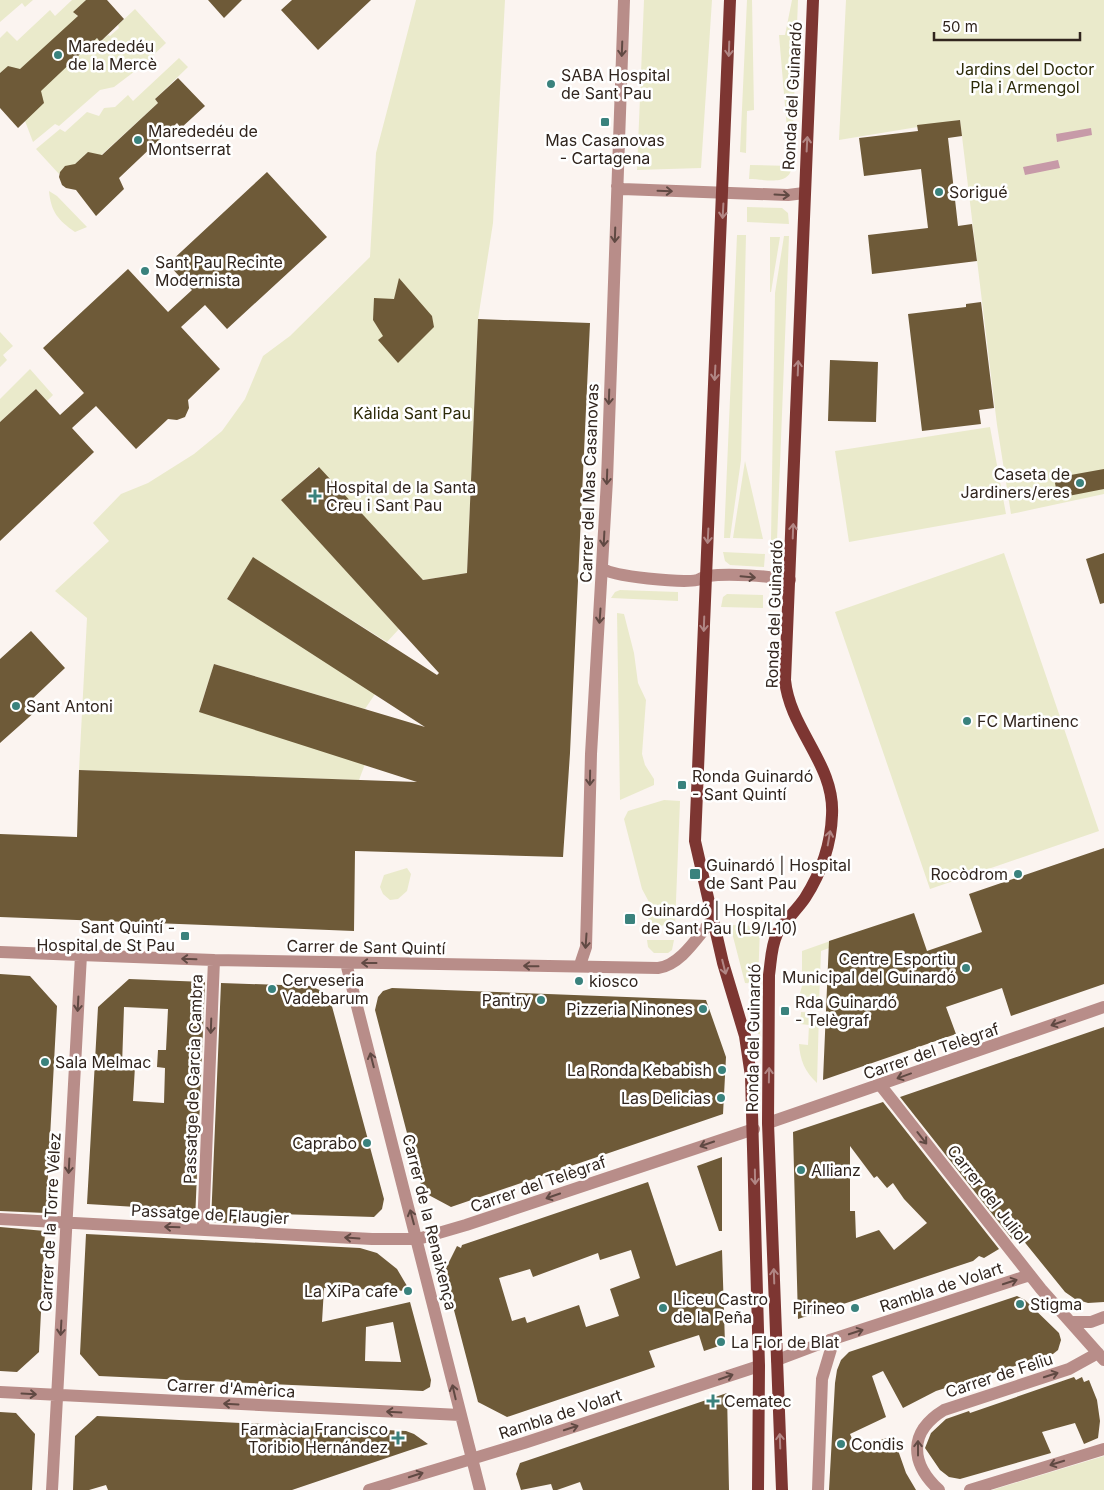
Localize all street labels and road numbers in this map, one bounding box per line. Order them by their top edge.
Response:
street label: Ronda del Guinardó [778,21,806,171]
street label: Carrer del Mas Casanovas [576,383,602,583]
street label: Ronda del Guinardó [761,539,787,689]
street label: Carrer de Sant Quintí [286,936,446,958]
street label: Ronda del Guinardó [742,963,764,1113]
street label: Passatge de Garcia Cambra [179,974,207,1184]
street label: Carrer del Telègraf [860,1018,1002,1084]
street label: Carrer de la Torre Vélez [35,1132,65,1312]
street label: Carrer de la Renaixença [398,1132,462,1312]
street label: Carrer del Juliol [943,1141,1033,1247]
street label: Carrer del Telègraf [467,1151,609,1217]
street label: Passatge de Flaugier [130,1200,290,1228]
street label: Rambla de Volart [877,1258,1005,1316]
street label: Carrer de Feliu [943,1348,1055,1402]
street label: Carrer d'Amèrica [166,1375,296,1401]
street label: Rambla de Volart [496,1385,624,1443]

